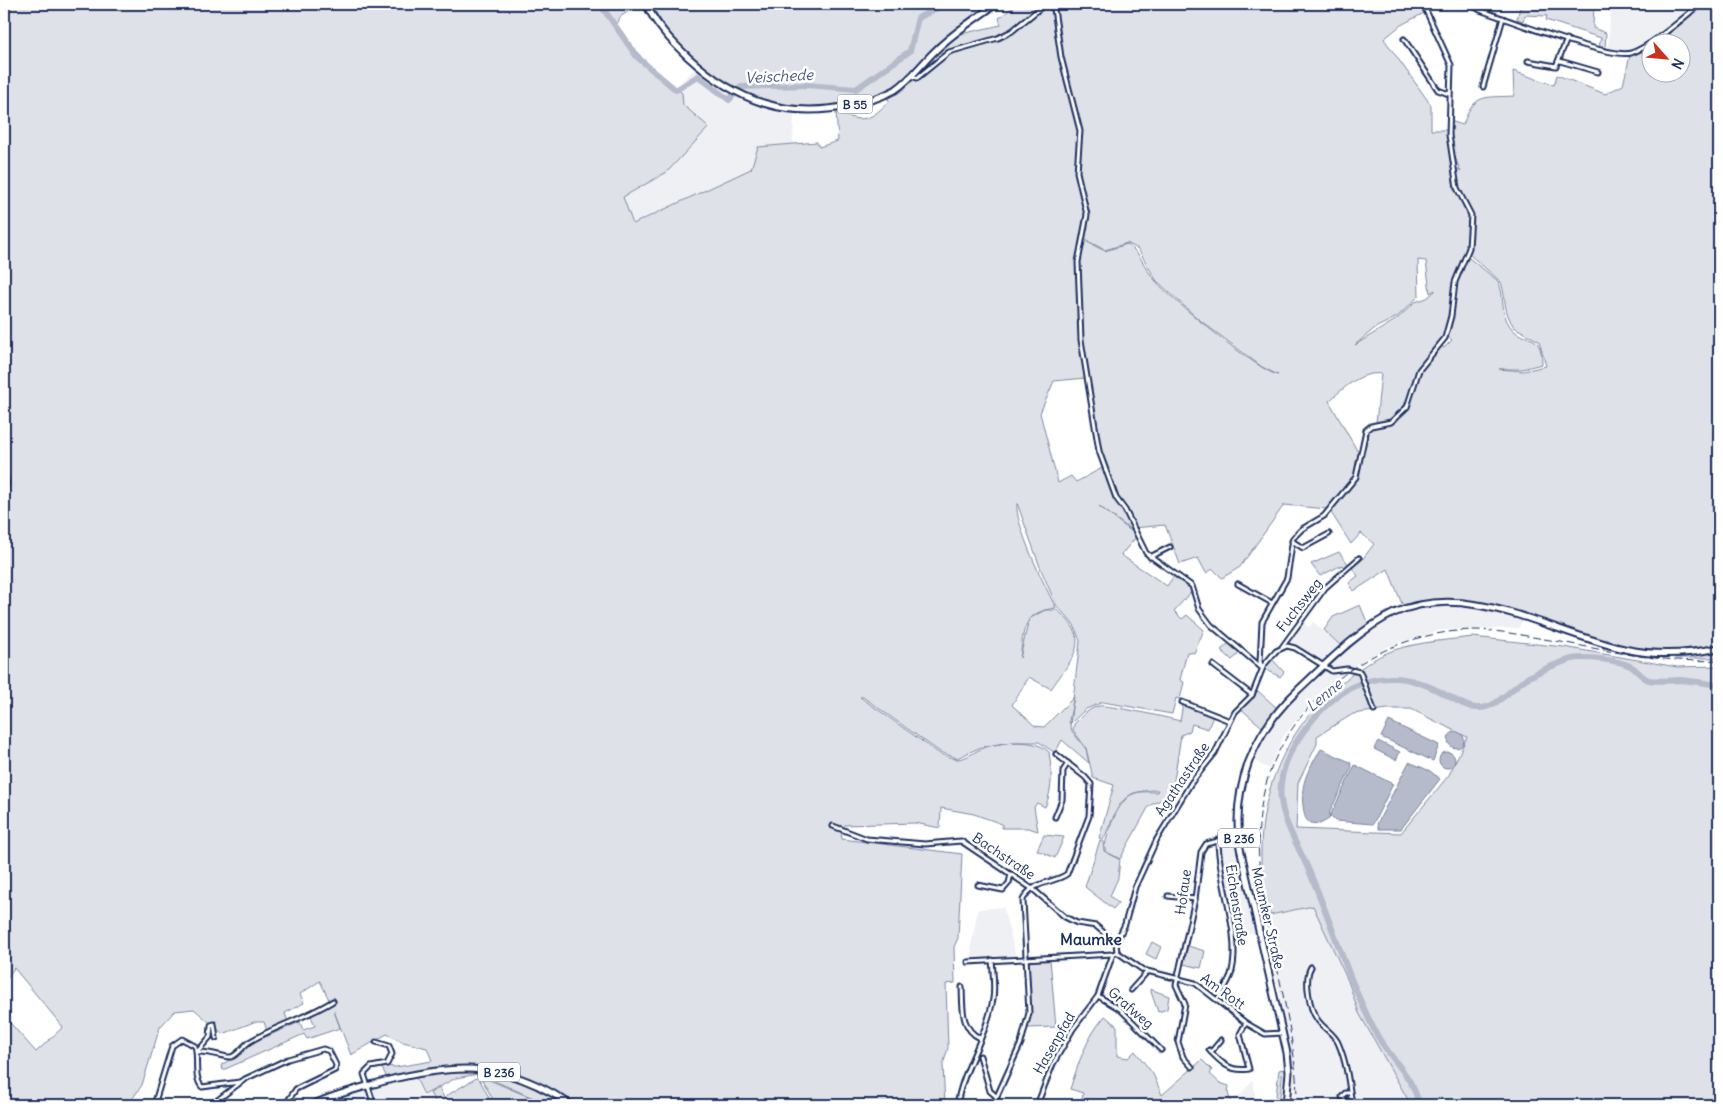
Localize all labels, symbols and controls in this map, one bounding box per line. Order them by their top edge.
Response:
north arrow [1640,32,1690,82]
text: N [1667,56,1688,72]
water label: Veischede [744,65,814,87]
road number: B 55 [838,95,872,114]
street label: Fuchsweg [1272,574,1326,636]
water label: Lenne [1302,674,1347,716]
street label: Agathastraße [1151,739,1213,819]
street label: Bachstraße [969,828,1039,884]
road number: B 236 [1218,828,1260,848]
street label: Eichenstraße [1222,863,1252,947]
street label: Maumker Straße [1248,865,1288,971]
street label: Hofaue [1171,868,1195,916]
district label: Maumke [1060,929,1122,949]
street label: Am Rott [1197,969,1249,1013]
street label: Grafweg [1104,983,1158,1033]
street label: Hasenpfad [1029,1009,1079,1077]
road number: B 236 [478,1062,520,1082]

